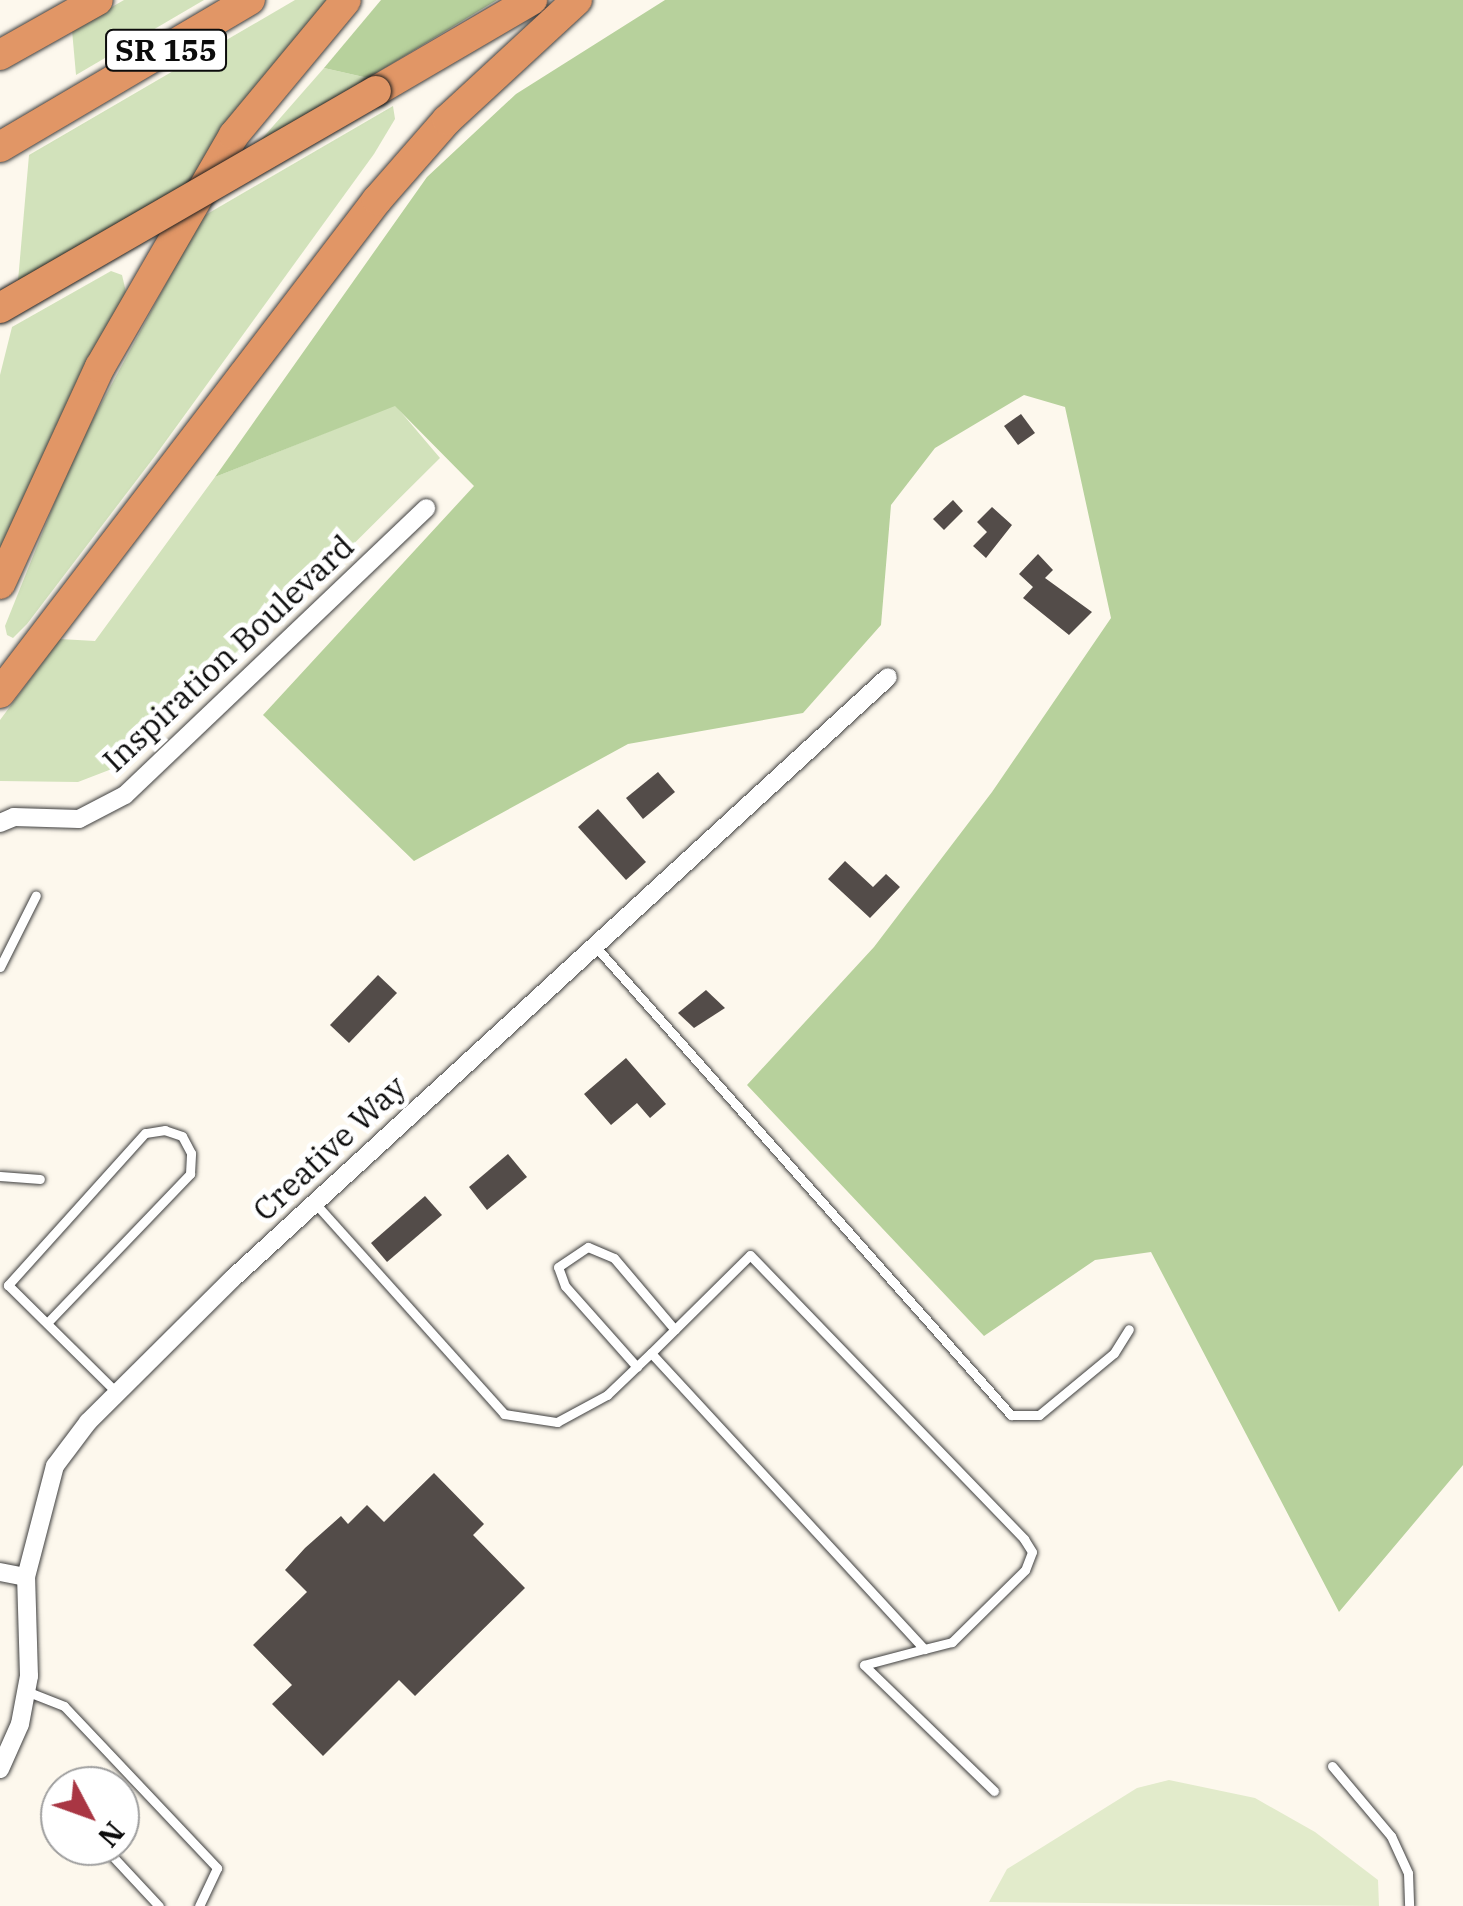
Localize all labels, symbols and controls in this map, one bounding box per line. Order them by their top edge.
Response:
road number: SR 155 [104,25,228,75]
street label: Inspiration Boulevard [94,527,362,779]
street label: Creative Way [245,1067,413,1229]
north arrow [40,1766,140,1866]
text: N [90,1814,133,1855]

